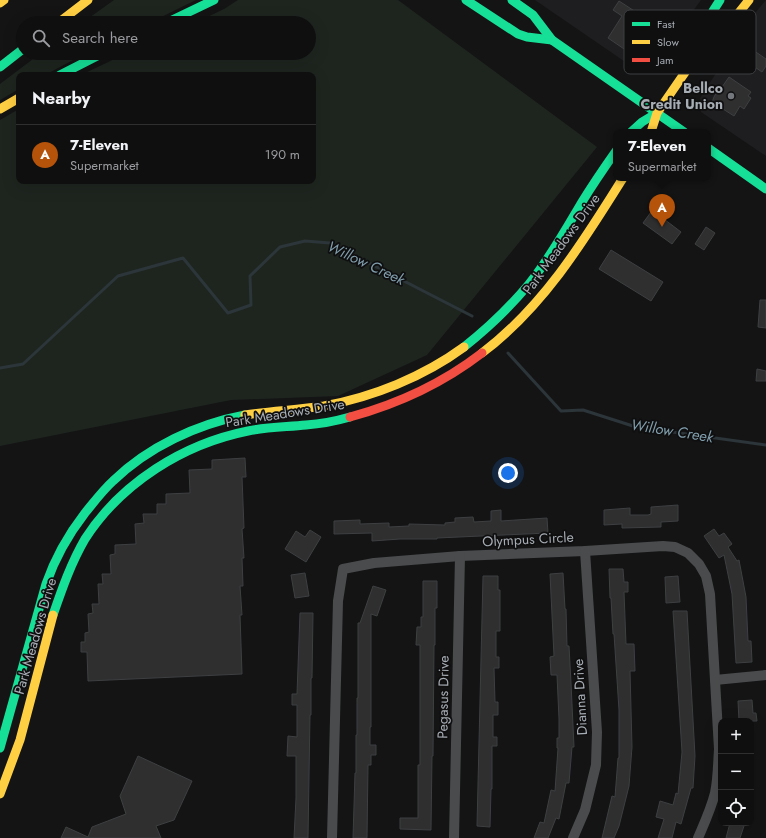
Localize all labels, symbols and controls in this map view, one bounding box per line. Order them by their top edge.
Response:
legend [624,10,756,74]
search box [16,16,316,60]
text: Fast [657,16,675,32]
icon: search [30,27,52,49]
text: Search here [62,27,138,49]
text: Slow [657,34,679,50]
text: Jam [655,52,674,68]
place label: Bellco Credit Union [640,78,723,114]
text: Nearby [32,86,90,110]
marker: Bellco Credit Union [726,91,736,101]
popup [613,129,711,181]
text: 7-Eleven [70,134,129,156]
text: 7-Eleven [628,135,686,157]
text: A [40,145,50,164]
text: 190 m [265,145,300,164]
text: Supermarket [70,156,139,175]
text: Supermarket [628,157,696,176]
street label: Park Meadows Drive [518,189,604,299]
pin: A [649,194,675,227]
water label: Willow Creek [324,235,409,291]
street label: Park Meadows Drive [224,394,346,432]
water label: Willow Creek [629,414,715,448]
your location [498,463,518,483]
street label: Olympus Circle [482,527,574,551]
street label: Park Meadows Drive [9,575,61,697]
street label: Pegasus Drive [432,655,454,739]
street label: Dianna Drive [568,658,592,736]
map controls [718,718,754,826]
button: + [718,718,754,754]
button: − [718,754,754,790]
button: locate [718,790,754,826]

